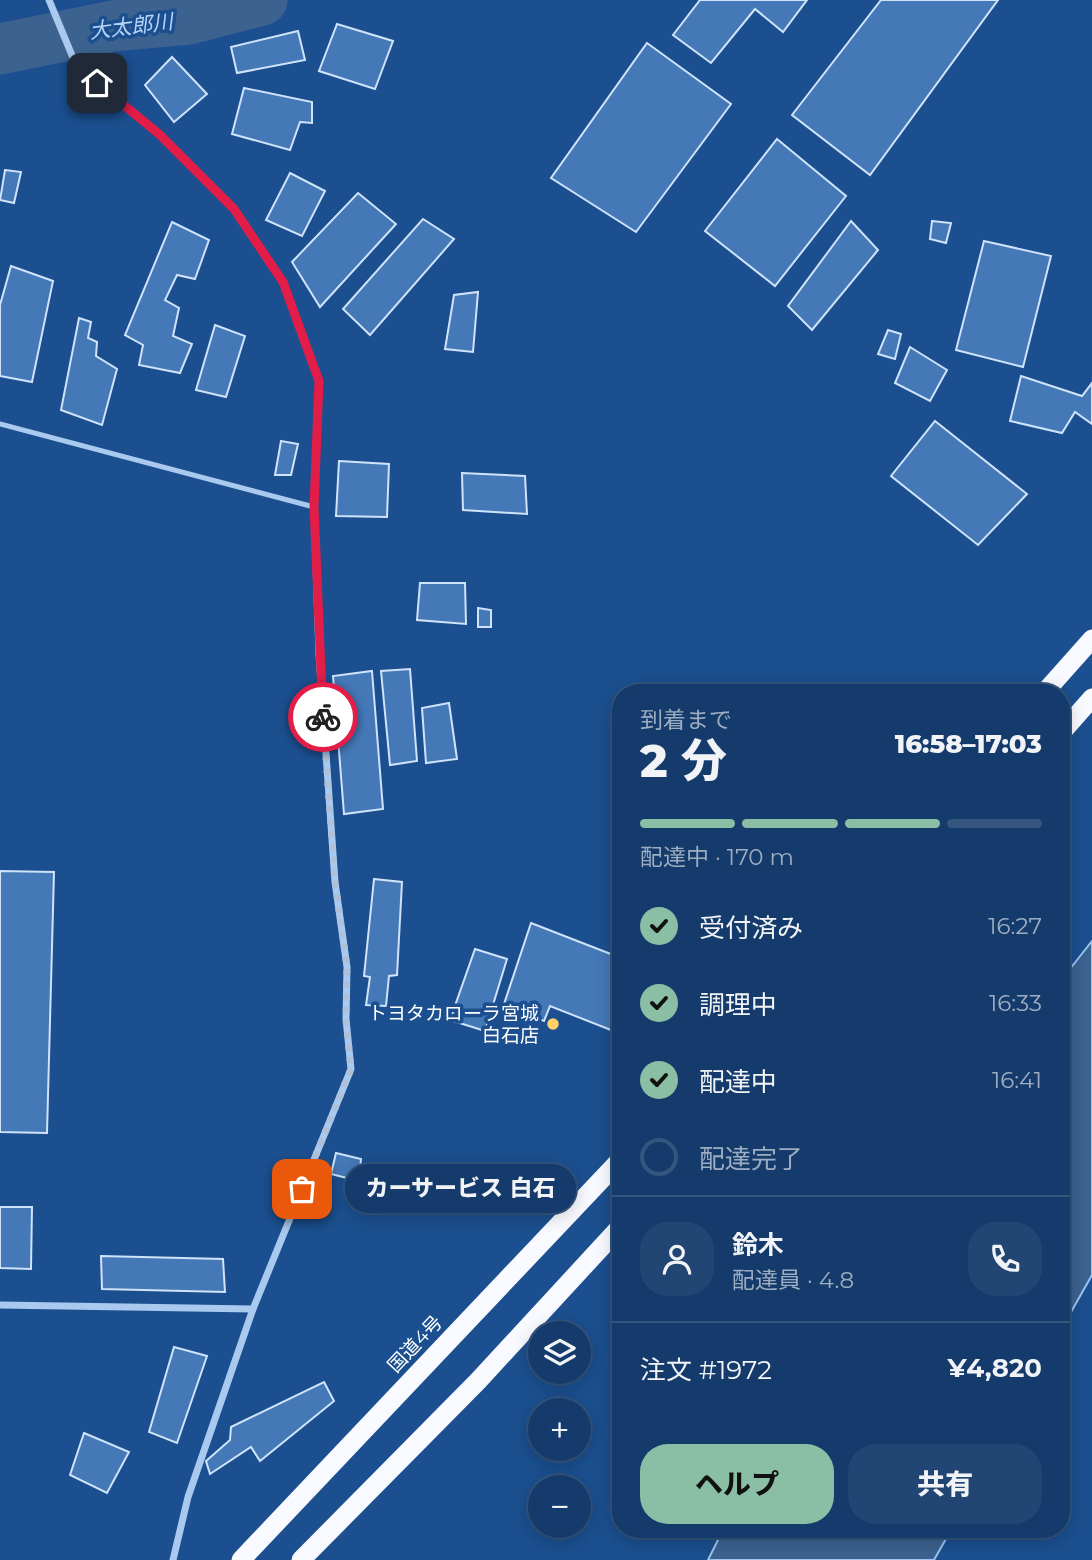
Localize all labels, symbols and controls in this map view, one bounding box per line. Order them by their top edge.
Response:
water label: 大太郎川 [88,8,176,44]
pin [67,53,127,113]
icon: home [78,64,116,102]
courier [288,682,358,752]
icon: bike [304,698,342,736]
text: 到着まで [640,706,732,734]
text: 16:58–17:03 [895,728,1042,760]
text: 2 分 [640,732,727,789]
text: 配達中 · 170 m [640,843,794,871]
icon: check [640,907,678,945]
text: 受付済み [699,912,803,944]
text: 16:27 [988,912,1042,940]
icon: check [640,984,678,1022]
text: 調理中 [699,989,777,1021]
text: 16:33 [989,989,1042,1017]
place label: トヨタカローラ宮城 白石店 [368,1002,539,1047]
marker: トヨタカローラ宮城 白石店 [545,1016,561,1032]
icon: check [640,1061,678,1099]
text: 配達中 [699,1066,777,1098]
text: 16:41 [992,1066,1042,1094]
text: 配達完了 [699,1143,803,1175]
pin [272,1159,332,1219]
callout: カーサービス 白石 [344,1164,575,1214]
icon: bag [283,1170,321,1208]
text: カーサービス 白石 [365,1174,556,1202]
button: person [640,1222,714,1296]
button: phone [968,1222,1042,1296]
text: 鈴木 [732,1229,784,1261]
text: 配達員 · 4.8 [732,1266,854,1294]
street label: 国道4号 [383,1311,447,1377]
map controls [528,1321,591,1538]
button: layers [528,1321,591,1384]
text: ¥4,820 [947,1352,1042,1384]
text: 注文 #1972 [640,1354,772,1386]
button: + [528,1398,591,1461]
button: ヘルプ [640,1444,834,1524]
button: 共有 [848,1444,1042,1524]
button: − [528,1475,591,1538]

